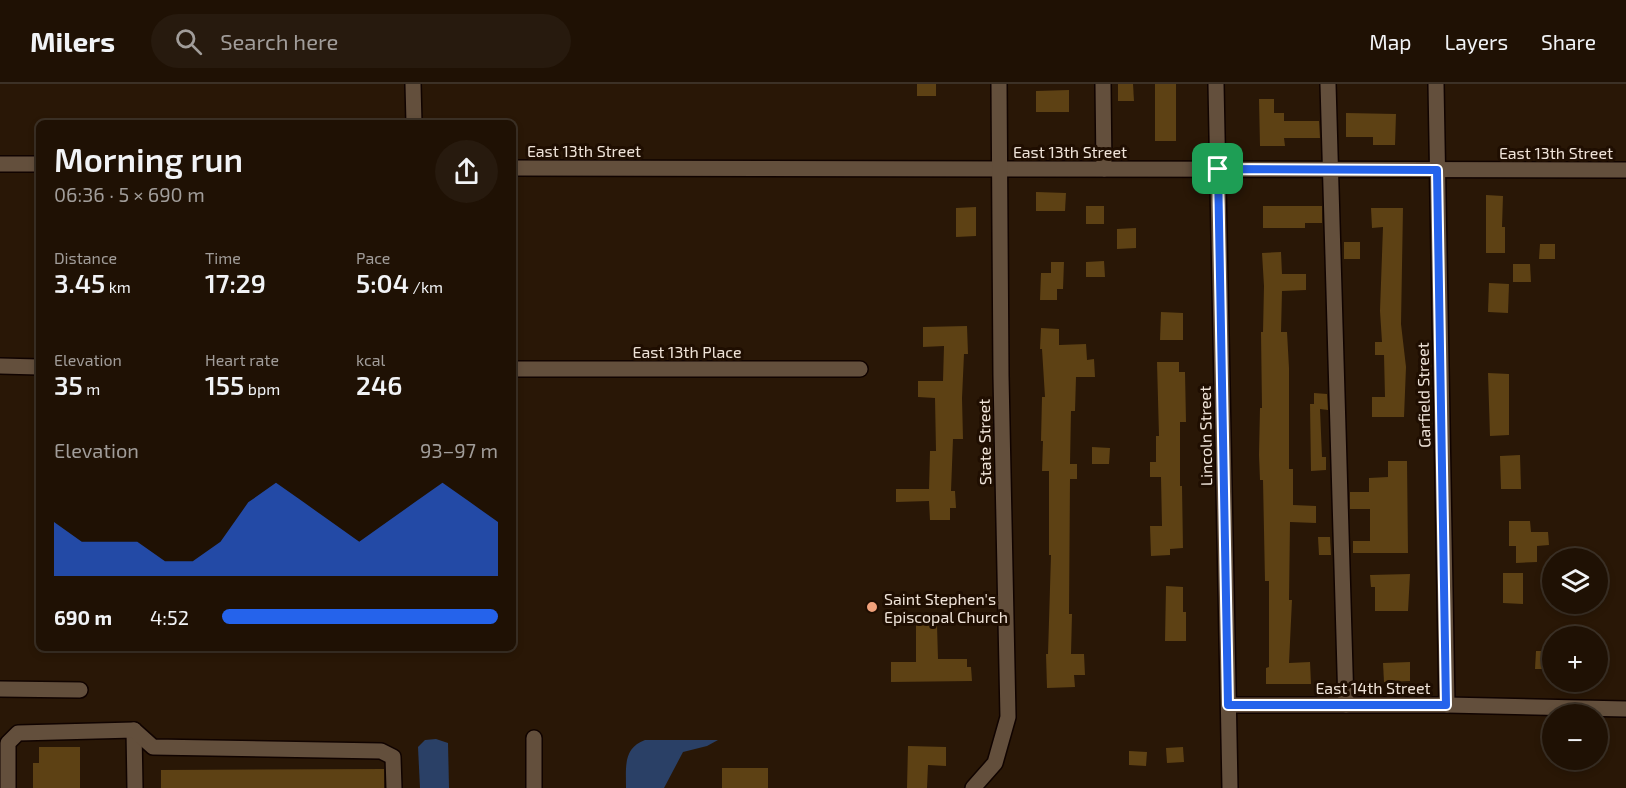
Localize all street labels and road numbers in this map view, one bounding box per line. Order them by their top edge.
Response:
street label: East 13th Street [527,141,641,160]
street label: East 13th Street [1013,142,1127,161]
street label: East 13th Street [1499,143,1613,162]
street label: East 13th Place [632,342,742,361]
street label: Garfield Street [1413,342,1433,448]
street label: Lincoln Street [1195,386,1215,486]
street label: State Street [974,399,994,485]
street label: East 14th Street [1315,678,1431,697]

